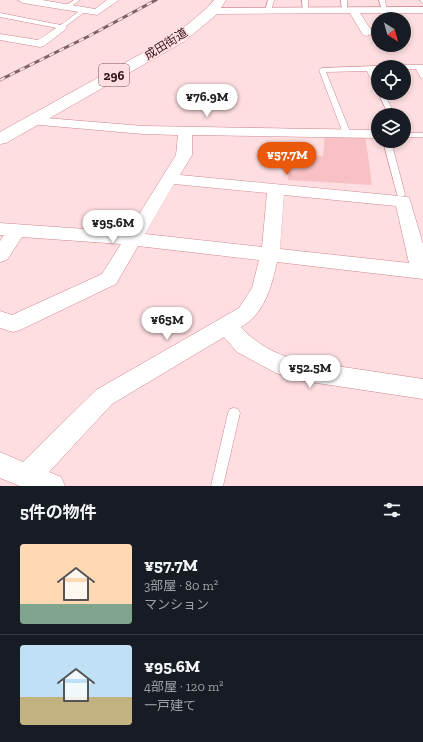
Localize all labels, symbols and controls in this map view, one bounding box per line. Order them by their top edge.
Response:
north arrow [371,12,411,52]
map controls [371,12,411,148]
street label: 成田街道 [142,25,190,63]
button: locate [371,60,411,100]
road number: 296 [99,64,129,86]
pin: ¥76.9M [174,84,240,118]
text: ¥76.9M [186,89,228,104]
button: layers [371,108,411,148]
pin: ¥57.7M [254,142,320,176]
text: ¥57.7M [266,147,308,162]
pin: ¥95.6M [80,210,146,244]
text: ¥95.6M [92,215,134,230]
pin: ¥65M [143,307,191,341]
text: ¥65M [150,312,184,327]
pin: ¥52.5M [277,355,343,389]
text: ¥52.5M [289,360,331,375]
icon: filters [381,499,403,521]
text: 5件の物件 [20,502,97,522]
text: ¥57.7M [144,555,198,575]
icon: home [52,560,100,608]
text: 3部屋 · 80 m² [144,578,218,593]
text: マンション [144,597,209,612]
text: ¥95.6M [144,656,200,676]
icon: home [52,661,100,709]
text: 4部屋 · 120 m² [144,679,224,694]
text: 一戸建て [144,698,196,713]

